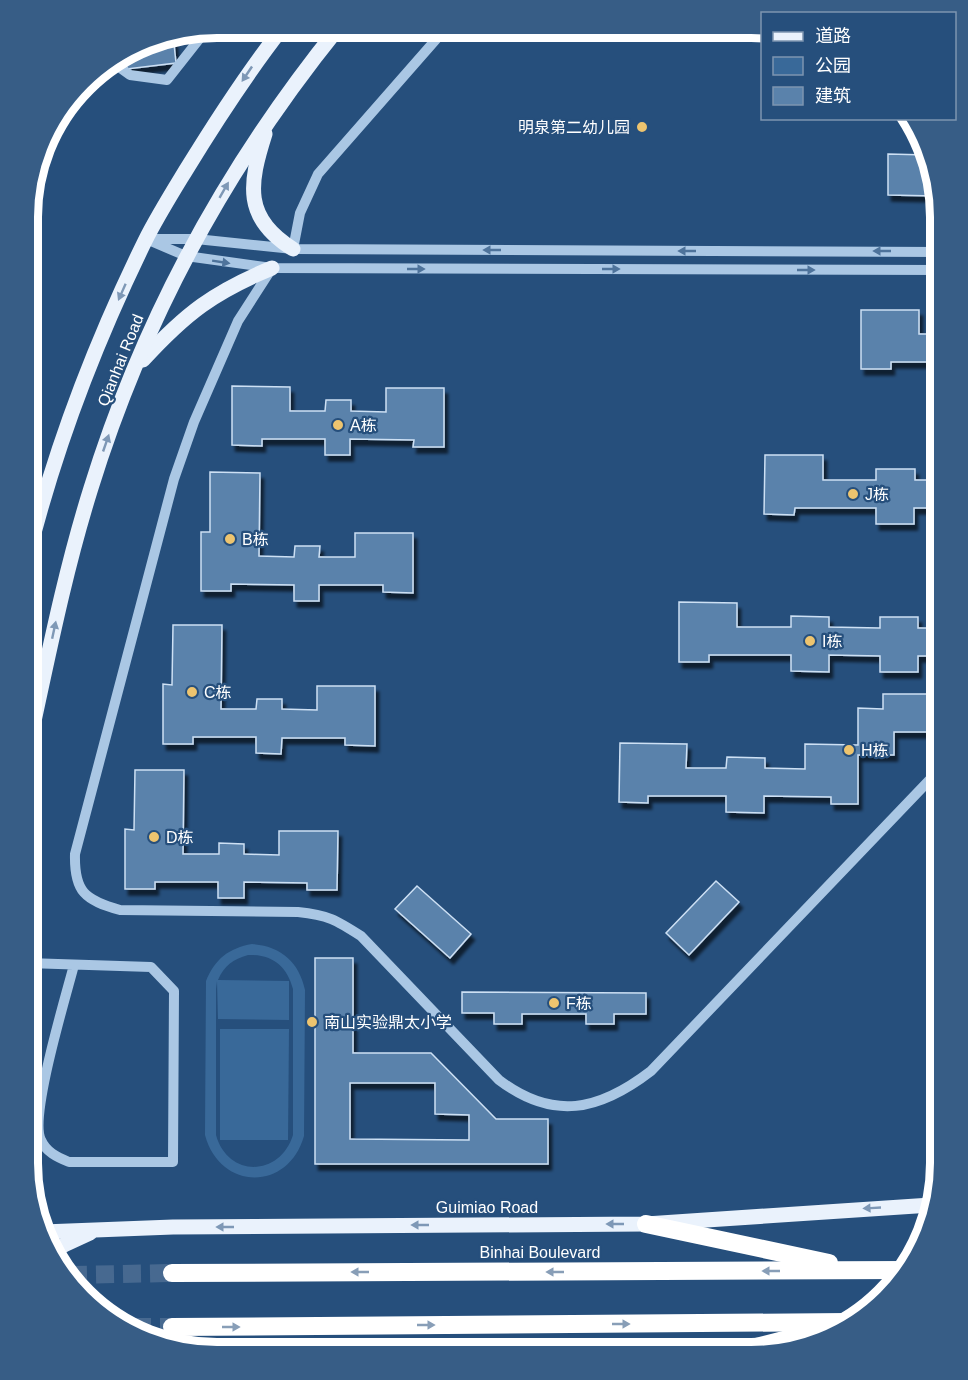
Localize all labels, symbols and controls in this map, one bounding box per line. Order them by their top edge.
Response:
legend [761,12,956,120]
text: 道路 [815,26,851,46]
text: 公园 [815,56,851,76]
one-way arrow [241,65,253,81]
text: 建筑 [815,86,851,106]
place label: 明泉第二幼儿园 [518,119,630,136]
marker: 明泉第二幼儿园 [635,120,649,134]
one-way arrow [219,181,229,198]
one-way arrow [483,245,502,255]
one-way arrow [678,246,697,256]
one-way arrow [873,246,892,256]
one-way arrow [212,258,231,267]
one-way arrow [406,264,425,274]
one-way arrow [601,264,620,274]
one-way arrow [796,265,815,275]
one-way arrow [117,284,126,301]
street label: Qianhai Road [94,312,147,409]
place label: A栋 [350,417,377,434]
marker: A栋 [331,418,345,432]
one-way arrow [102,434,112,452]
place label: J栋 [865,486,889,503]
marker: J栋 [846,487,860,501]
place label: B栋 [242,531,269,548]
marker: B栋 [223,532,237,546]
one-way arrow [49,621,59,640]
place label: I栋 [822,633,842,650]
marker: I栋 [803,634,817,648]
place label: C栋 [204,684,232,701]
marker: C栋 [185,685,199,699]
place label: H栋 [861,742,889,759]
marker: H栋 [842,743,856,757]
place label: D栋 [166,829,194,846]
marker: D栋 [147,830,161,844]
place label: F栋 [566,995,592,1012]
marker: F栋 [547,996,561,1010]
place label: 南山实验鼎太小学 [324,1014,452,1031]
marker: 南山实验鼎太小学 [305,1015,319,1029]
street label: Guimiao Road [436,1199,538,1216]
one-way arrow [863,1204,882,1213]
one-way arrow [605,1219,624,1229]
one-way arrow [410,1221,429,1230]
one-way arrow [215,1222,234,1232]
street label: Binhai Boulevard [480,1244,600,1261]
one-way arrow [762,1266,781,1276]
one-way arrow [351,1267,370,1277]
one-way arrow [546,1267,565,1276]
one-way arrow [611,1319,630,1329]
one-way arrow [416,1320,435,1330]
one-way arrow [221,1322,240,1332]

